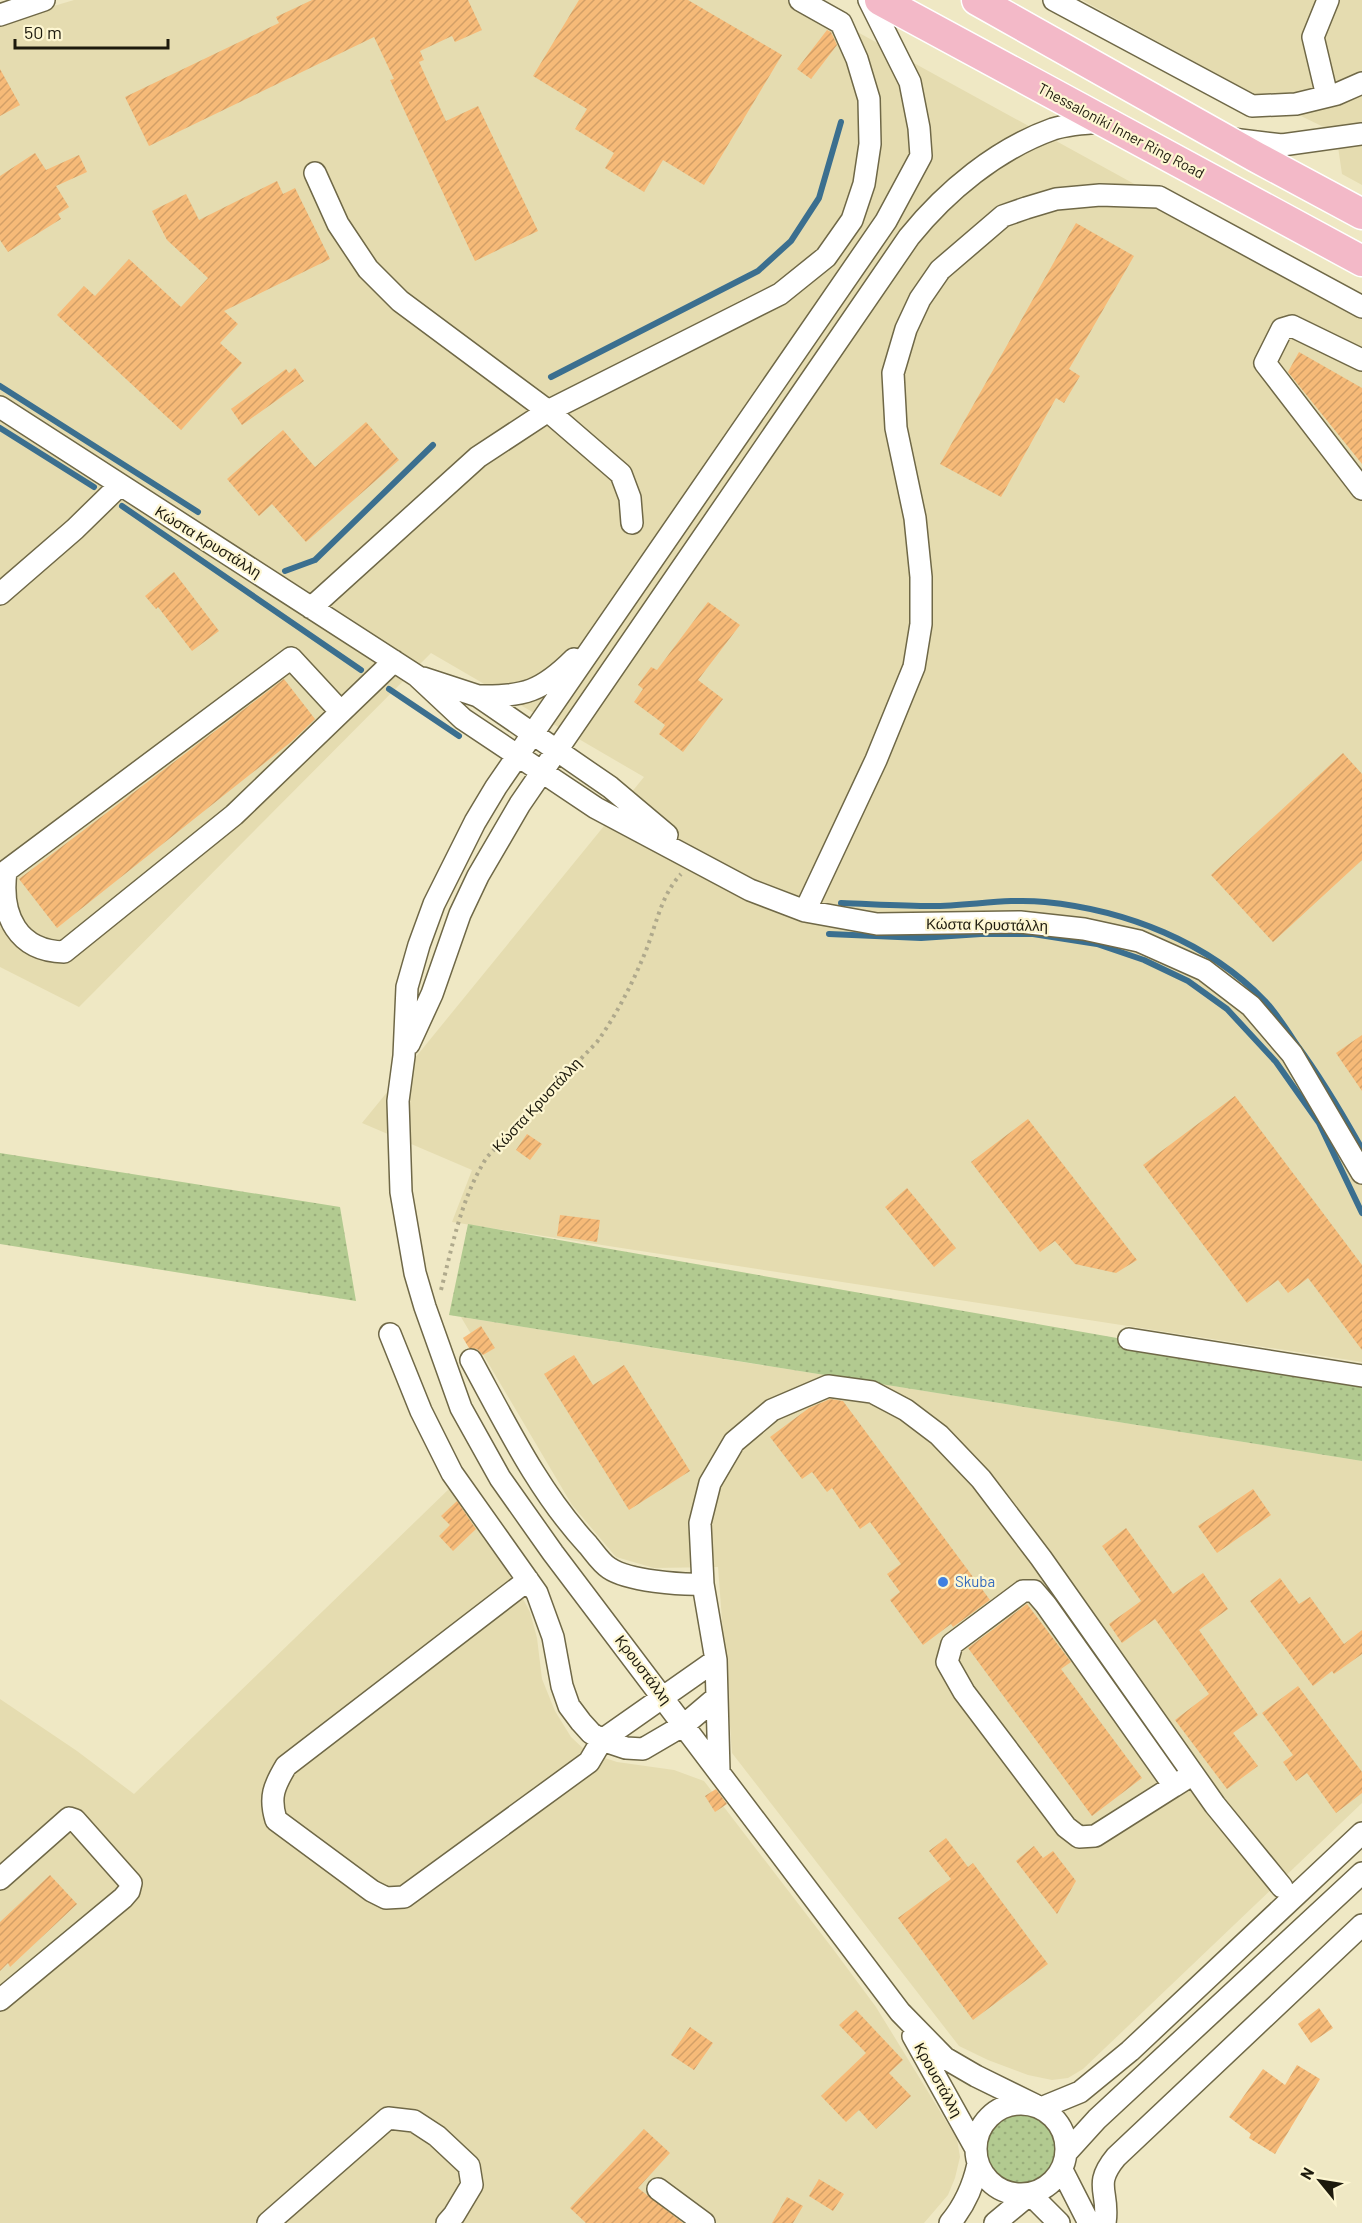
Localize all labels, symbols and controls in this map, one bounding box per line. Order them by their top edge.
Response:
scale bar [15,12,168,50]
text: 50 m [24,21,62,43]
street label: Thessaloniki Inner Ring Road [1035,79,1208,182]
street label: Κώστα Κρυστάλλη [152,501,265,581]
street label: Κώστα Κρυστάλλη [926,914,1048,934]
street label: Κώστα Κρυστάλλη [488,1054,584,1155]
place label: Skuba [955,1572,995,1590]
marker: Skuba [936,1575,950,1589]
street label: Κρουστάλλη [612,1631,676,1708]
street label: Κρουστάλλη [911,2039,967,2120]
north arrow [1290,2151,1350,2211]
text: N [1296,2164,1317,2183]

